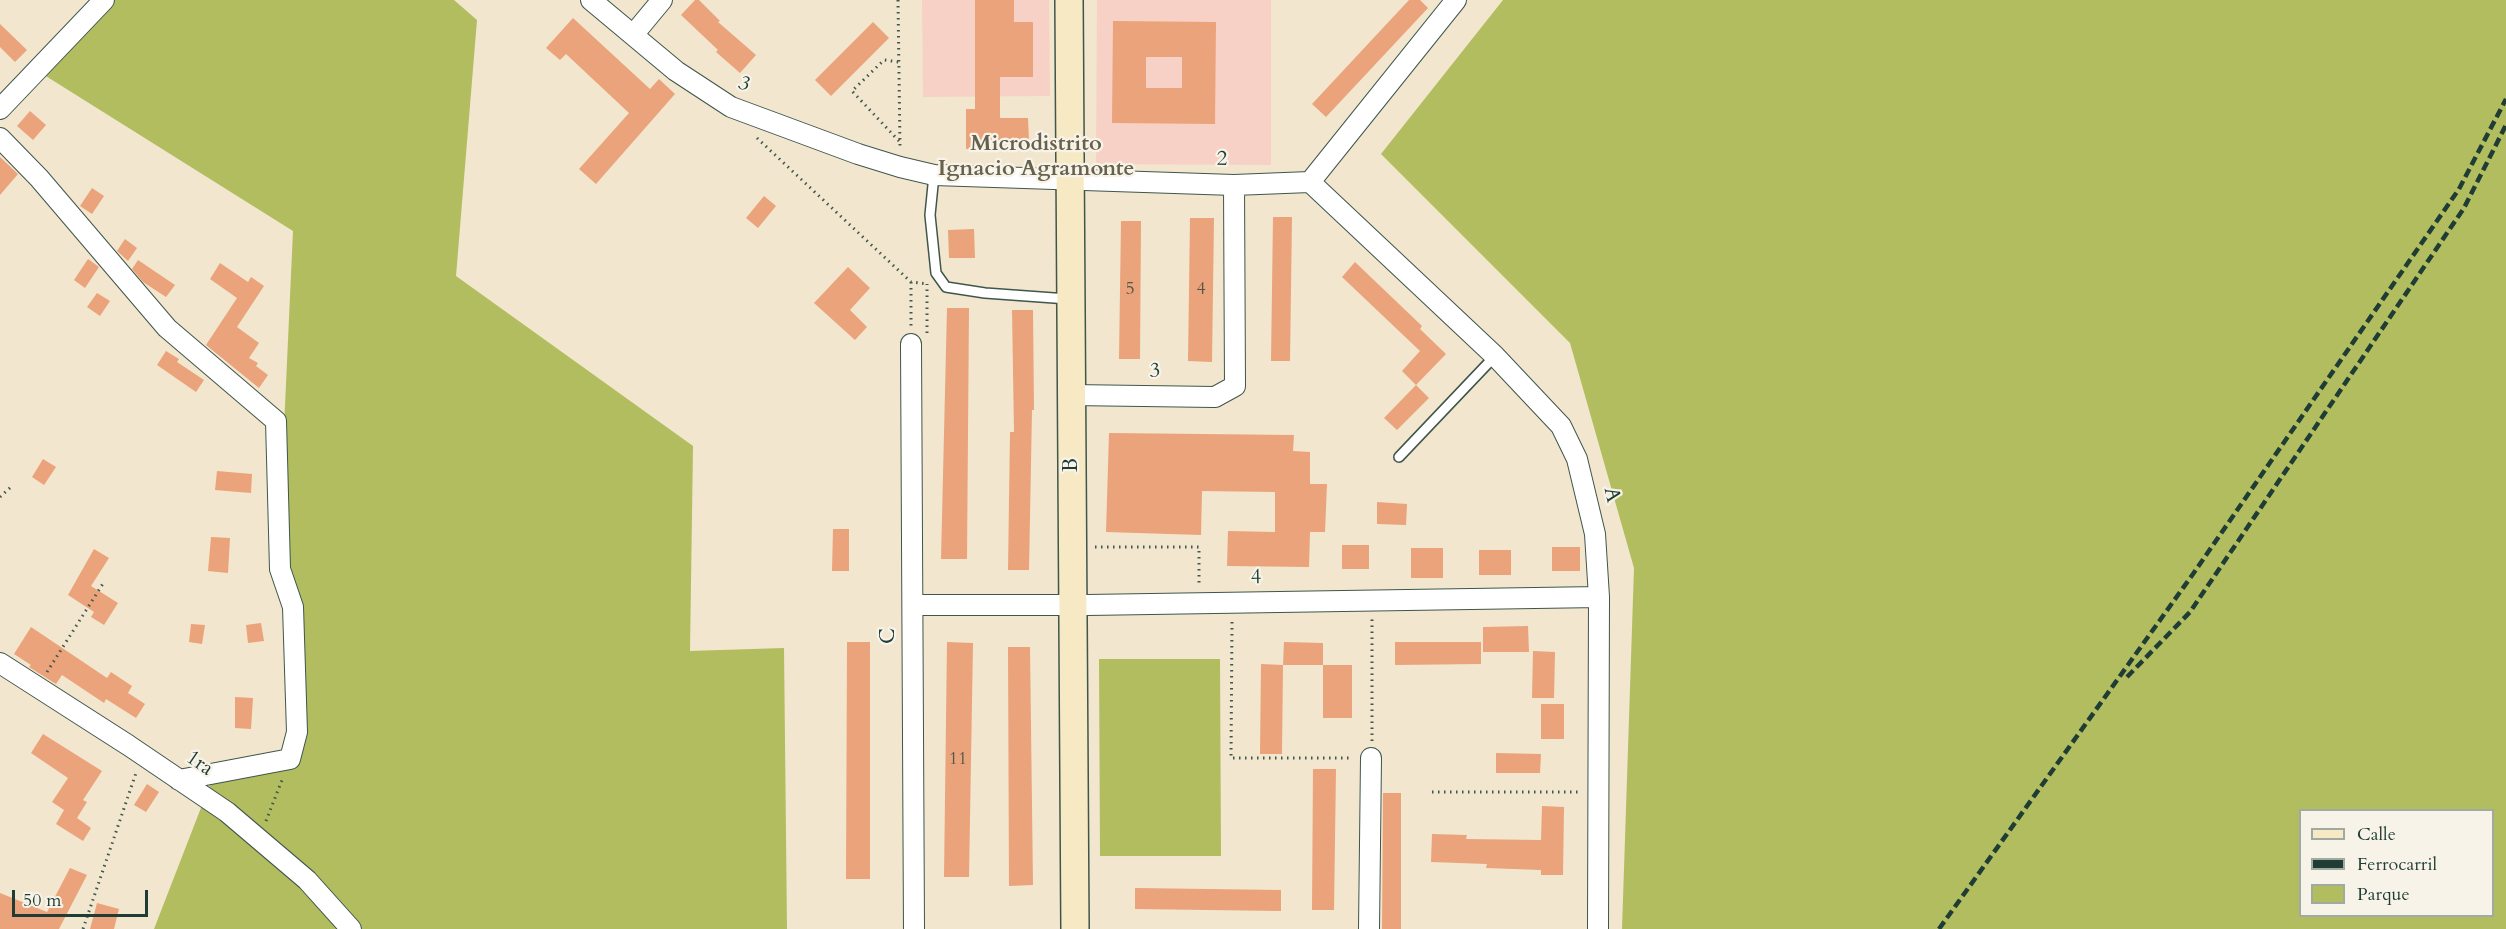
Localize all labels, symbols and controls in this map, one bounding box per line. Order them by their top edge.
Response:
street label: 3 [734,71,754,99]
district label: Microdistrito Ignacio Agramonte [938,132,1134,184]
street label: 2 [1216,147,1228,173]
house number: 5 [1125,279,1135,301]
house number: 4 [1196,279,1206,301]
street label: 3 [1149,359,1161,385]
street label: B [1059,458,1085,472]
street label: A [1597,485,1625,505]
street label: 4 [1250,565,1262,591]
street label: C [876,628,902,644]
street label: 1ra [181,746,217,782]
house number: 11 [949,749,967,771]
legend [2299,809,2494,917]
text: Calle [2357,822,2396,847]
text: Ferrocarril [2357,852,2437,877]
scale bar [15,878,152,916]
text: Parque [2357,882,2410,907]
text: 50 m [23,888,62,913]

